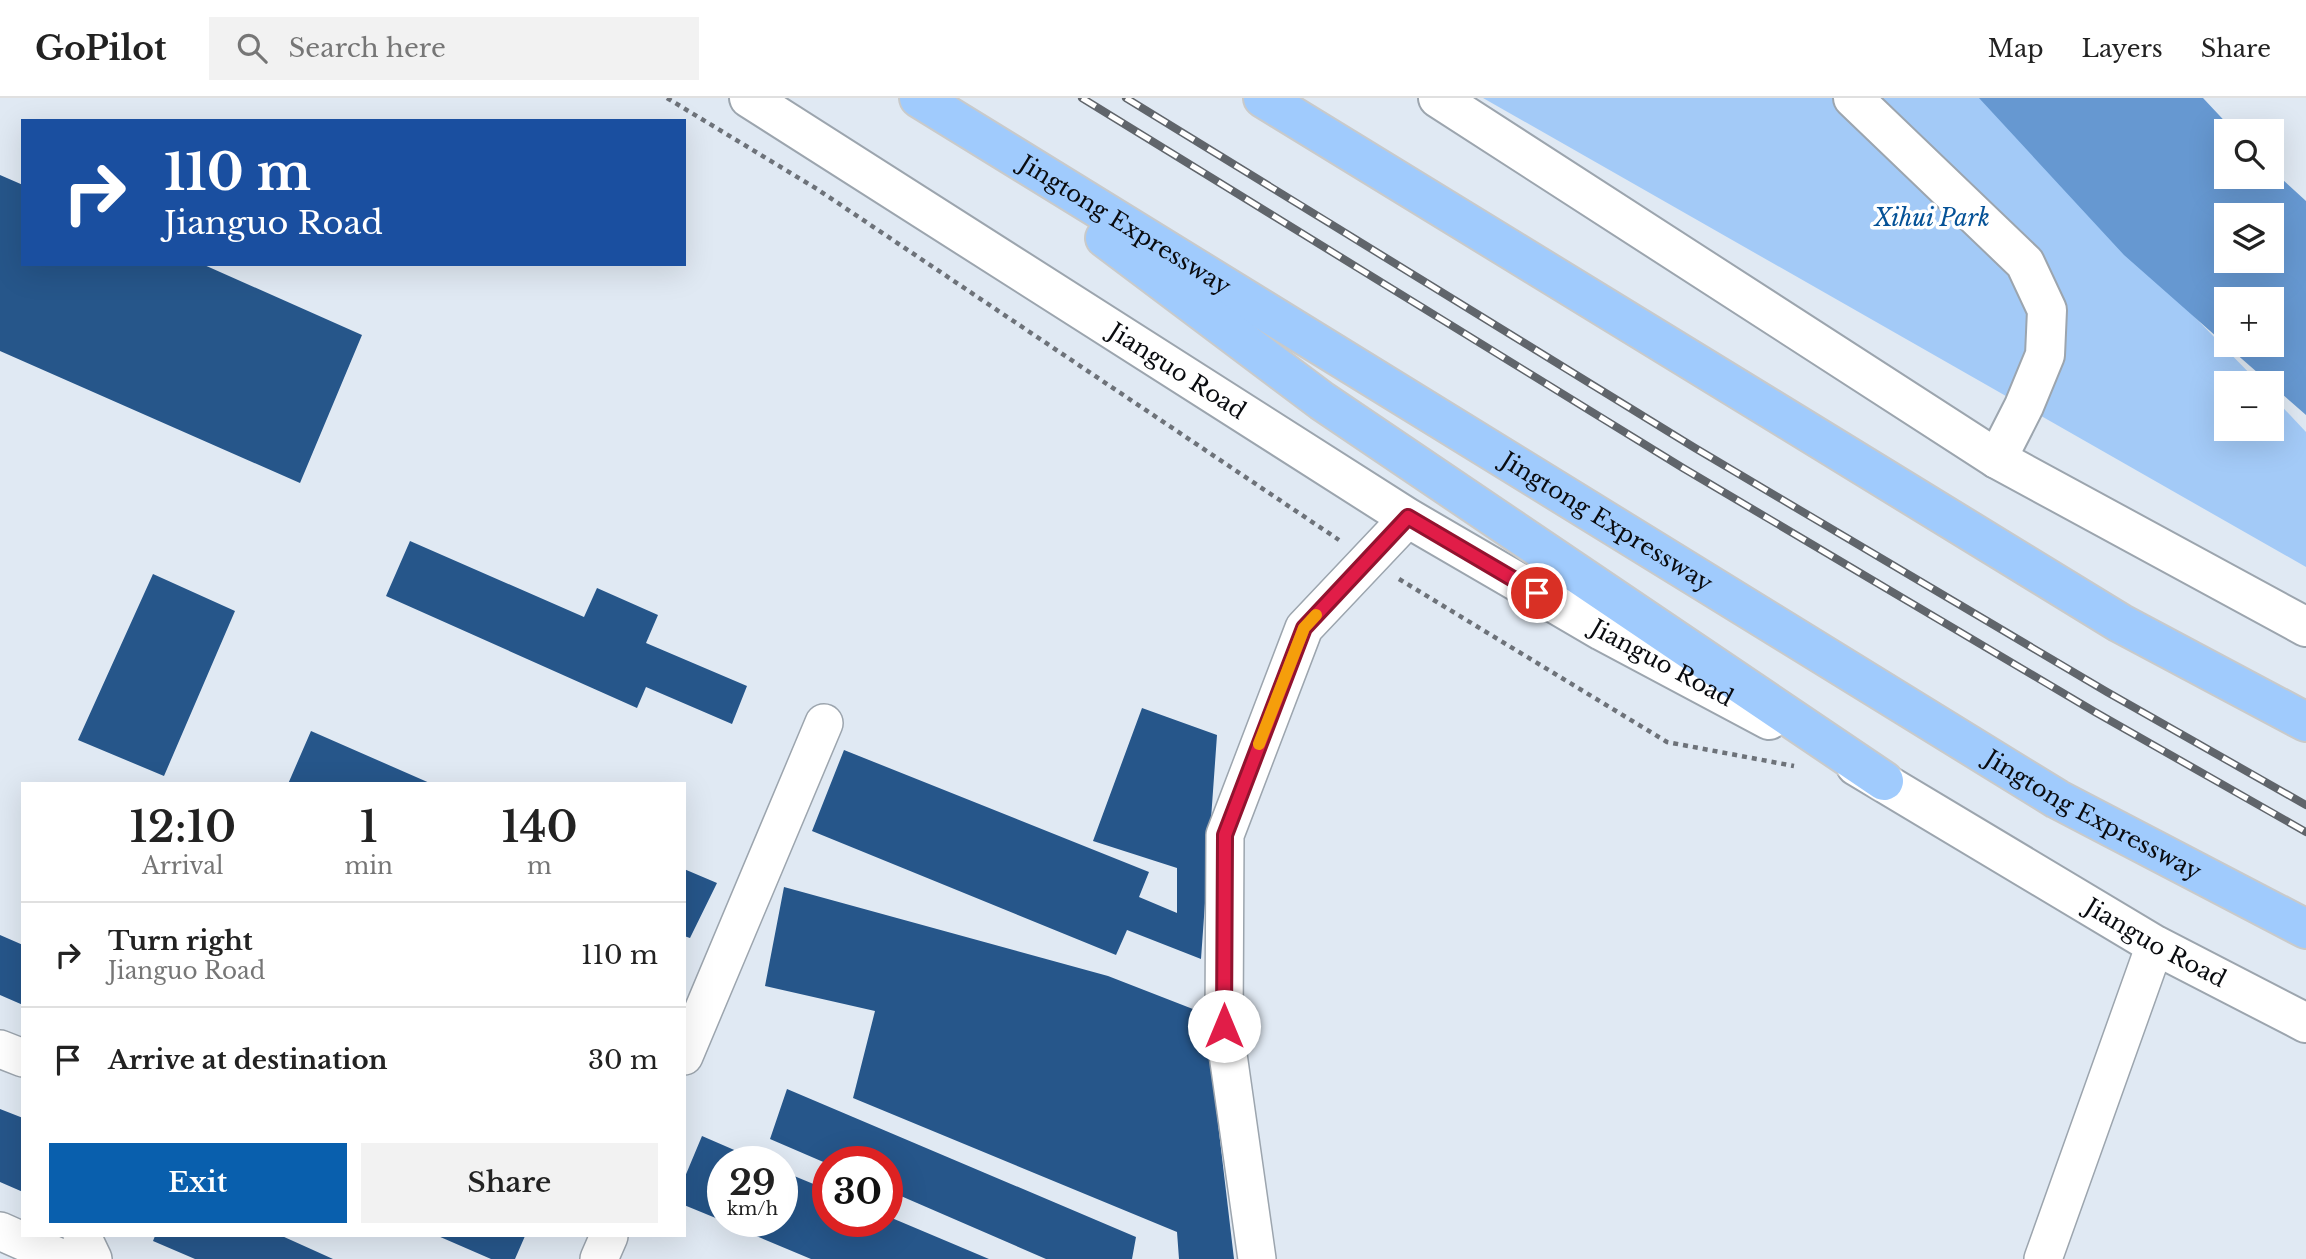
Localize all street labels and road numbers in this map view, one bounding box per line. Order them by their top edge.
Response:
street label: Jingtong Expressway [1012,148,1236,301]
street label: Jianguo Road [1101,315,1251,425]
street label: Jingtong Expressway [1493,444,1718,598]
street label: Jianguo Road [1583,612,1738,712]
street label: Jingtong Expressway [1977,742,2207,886]
street label: Jianguo Road [2077,891,2231,993]

